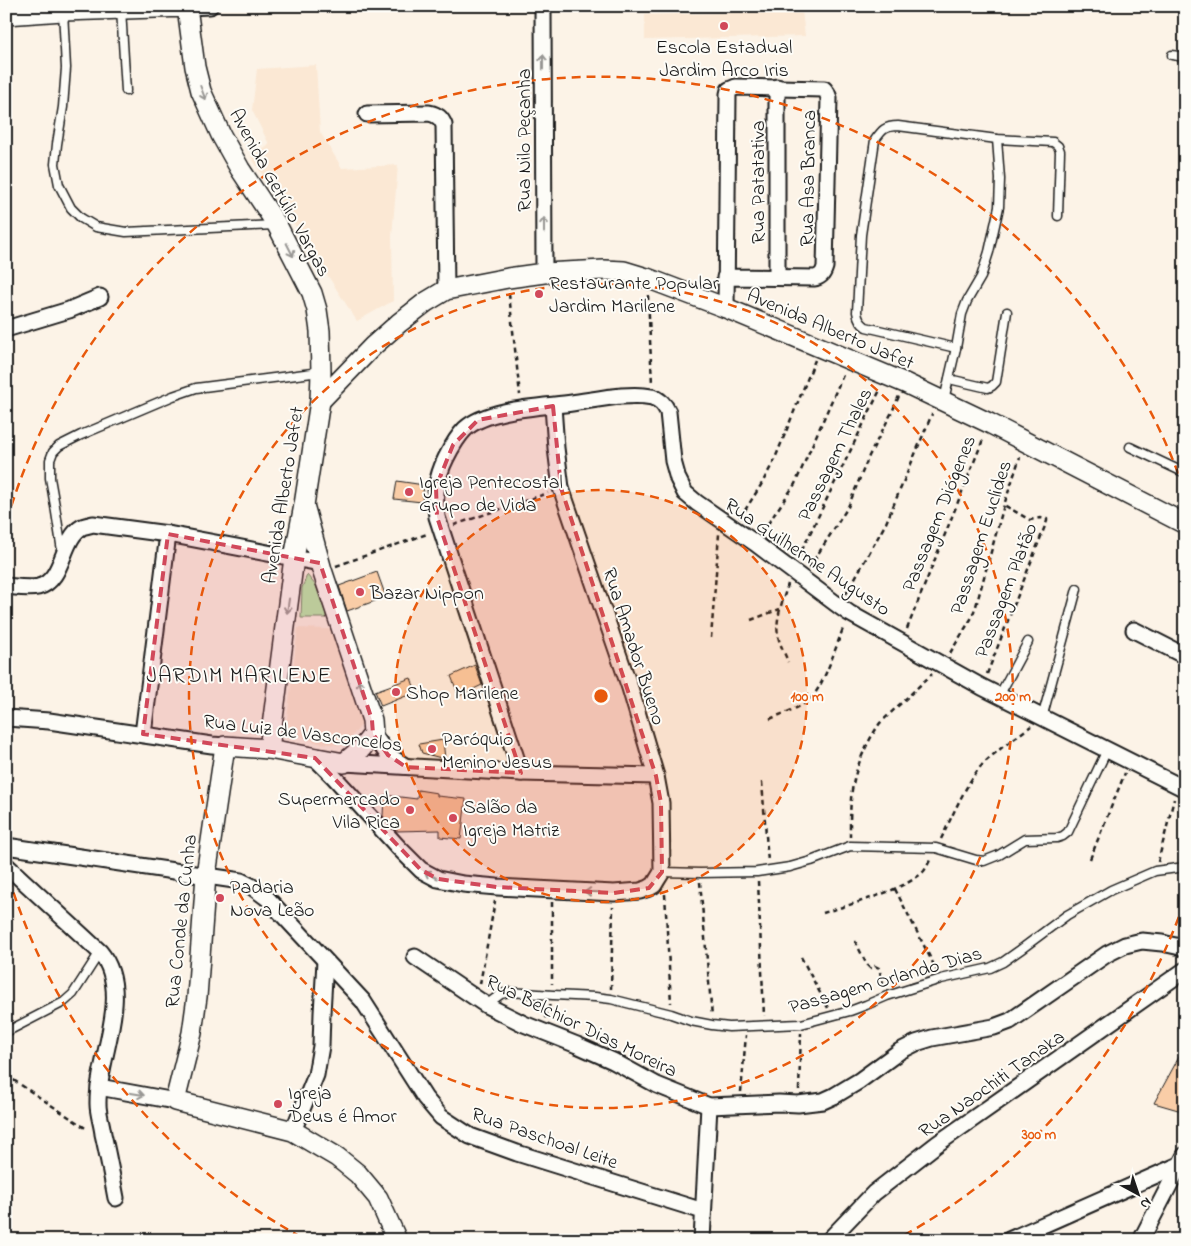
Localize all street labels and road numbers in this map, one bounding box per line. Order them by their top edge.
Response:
street label: Rua Nilo Peçanha [511,68,540,212]
street label: Avenida Getúlio Vargas [220,104,337,283]
street label: Rua Asa Branca [794,110,825,247]
street label: Rua Patatativa [745,120,774,244]
street label: Avenida Alberto Jafet [742,282,918,379]
street label: Passagem Thales [791,384,882,527]
street label: Avenida Alberto Jafet [256,404,313,586]
street label: Passagem Diógenes [896,431,986,597]
street label: Passagem Euclides [944,457,1022,619]
street label: Rua Guilherme Augusto [717,492,895,625]
street label: Passagem Platão [968,519,1047,663]
street label: Rua Amador Bueno [594,564,672,729]
street label: Rua Luiz de Vasconcelos [201,708,404,761]
street label: Rua Conde da Cunha [159,833,206,1009]
street label: Passagem Orlando Dias [786,940,986,1024]
street label: Rua Belchior Dias Moreira [480,968,682,1086]
street label: Rua Naochiti Tanaka [913,1024,1071,1146]
street label: Rua Paschoal Leite [467,1101,621,1178]

